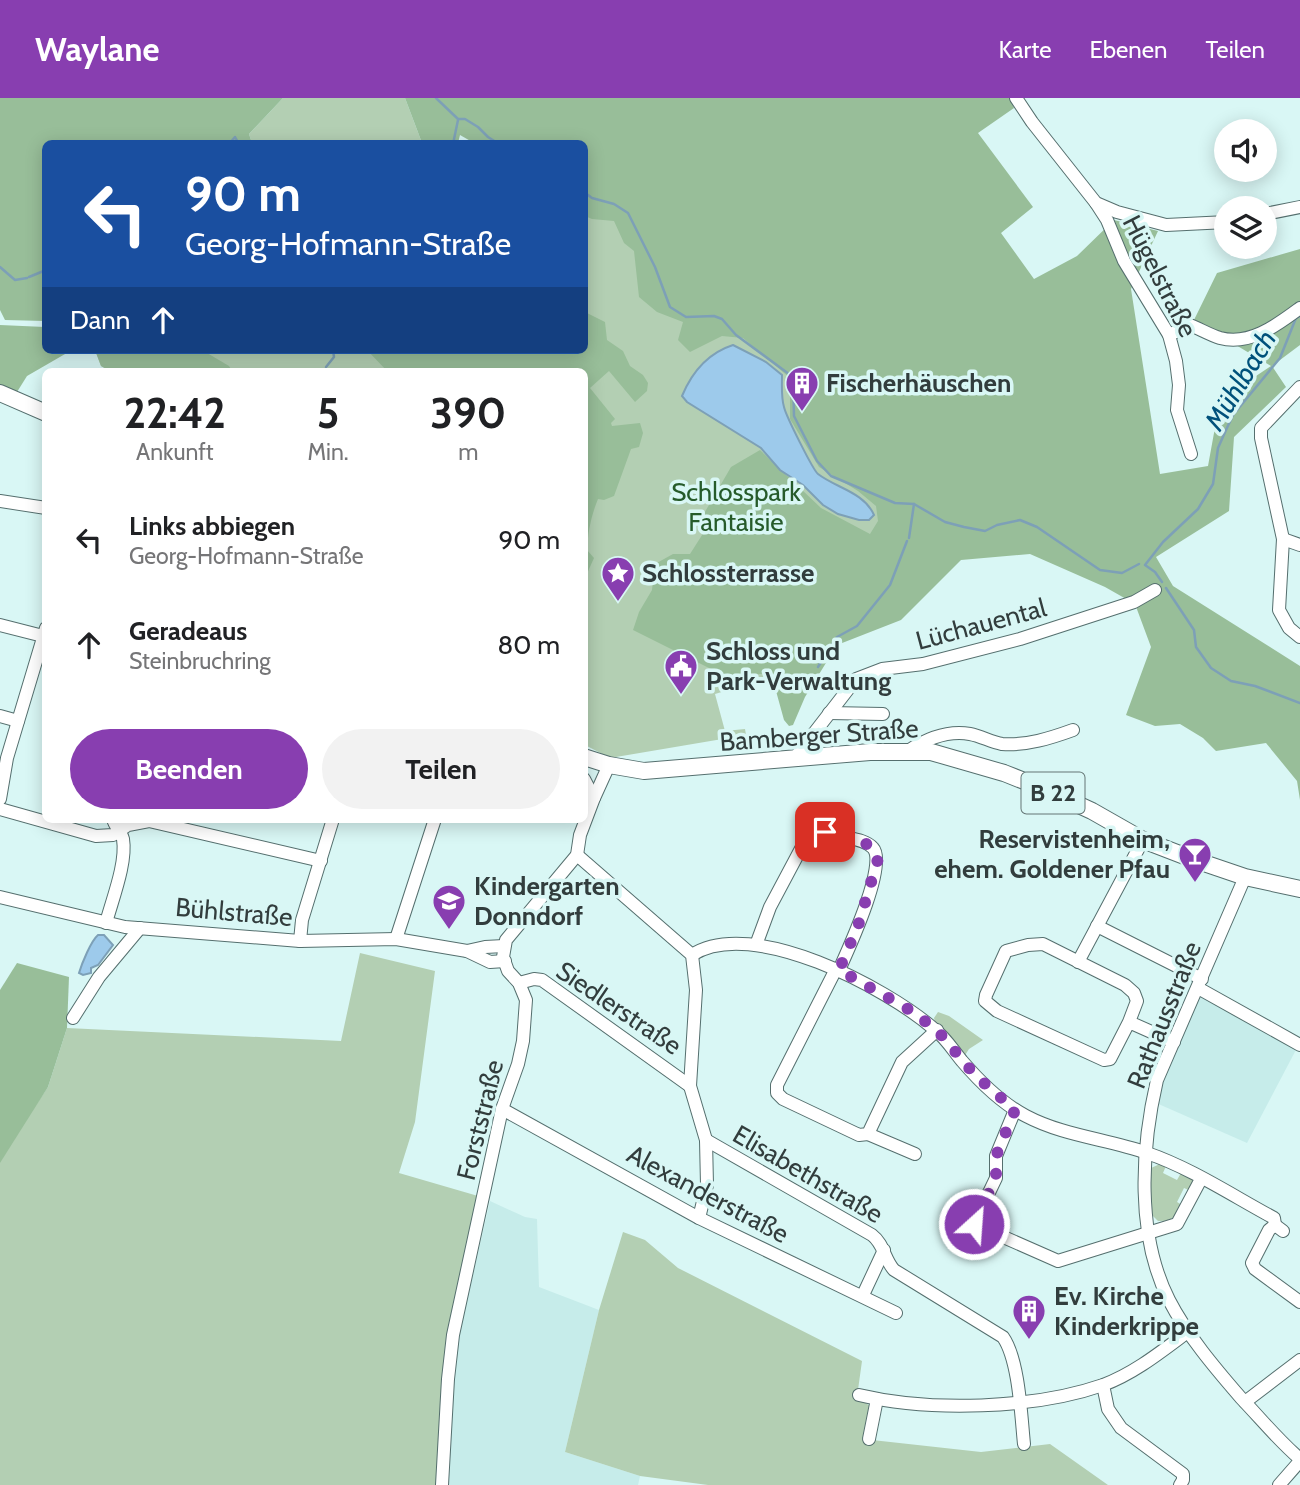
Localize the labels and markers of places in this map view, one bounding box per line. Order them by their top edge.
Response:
building icon: Fischerhäuschen [783,364,821,413]
place label: Fischerhäuschen [826,367,1011,399]
place icon: Schlossterrasse [599,554,637,603]
place label: Schlossterrasse [642,557,814,589]
place label: Schloss und Park-Verwaltung [706,635,891,697]
public building icon: Schloss und Park-Verwaltung [662,647,700,696]
pin [795,802,855,862]
place label: Reservistenheim, ehem. Goldener Pfau [934,823,1170,885]
bar icon: Reservistenheim, ehem. Goldener Pfau [1176,835,1214,884]
place label: Kindergarten Donndorf [474,870,620,932]
school or university icon: Kindergarten Donndorf [430,882,468,931]
place label: Ev. Kirche Kinderkrippe [1054,1280,1199,1342]
building icon: Ev. Kirche Kinderkrippe [1010,1292,1048,1341]

